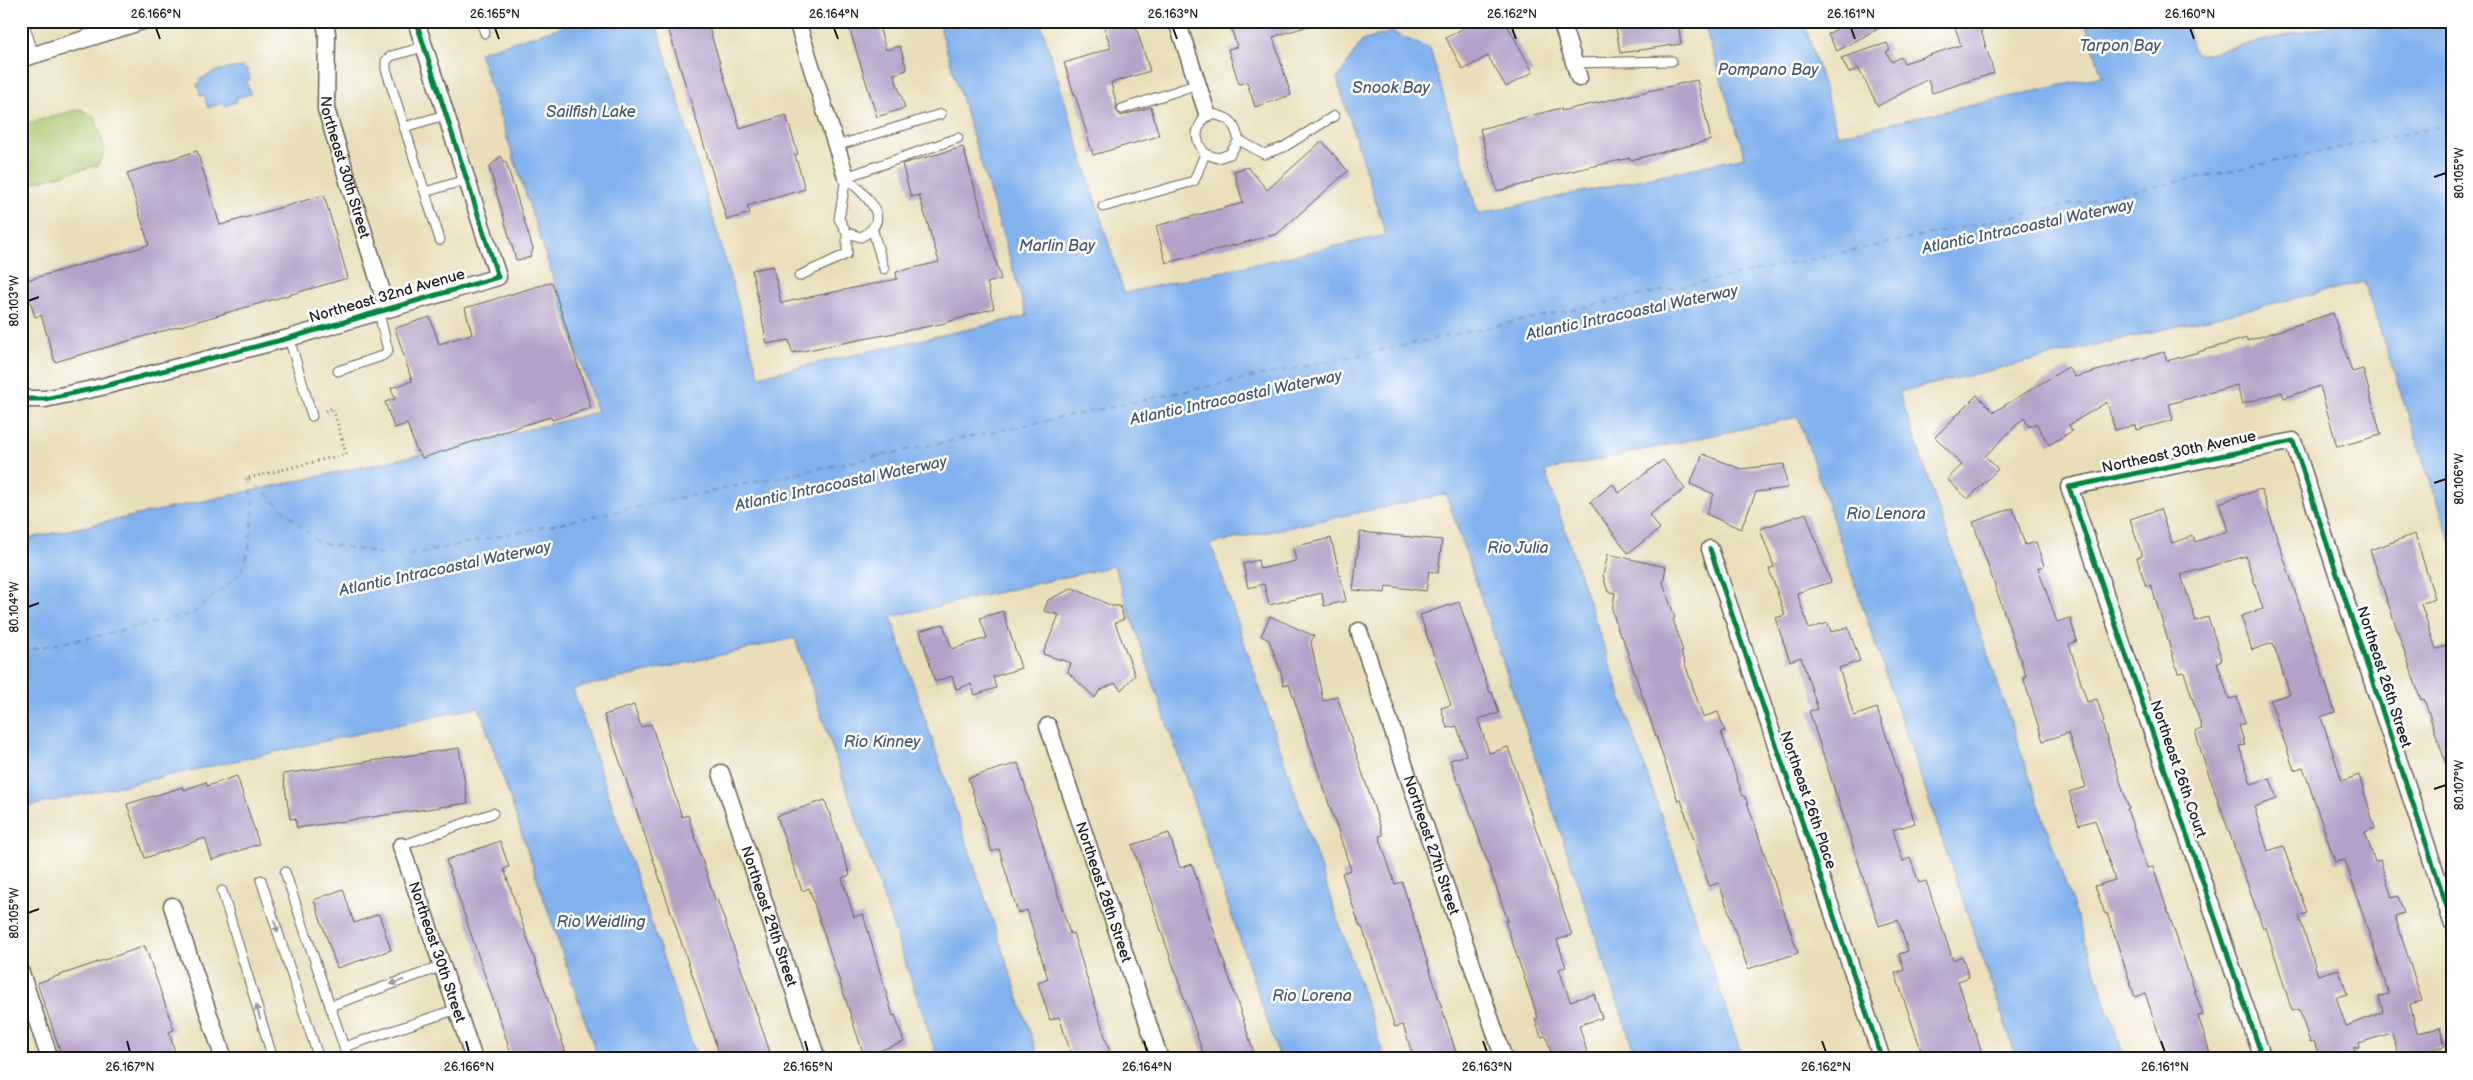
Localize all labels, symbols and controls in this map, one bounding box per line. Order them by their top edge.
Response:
text: 26.166°N [131,7,181,22]
text: 26.165°N [470,7,520,22]
text: 26.164°N [809,7,859,22]
text: 26.163°N [1148,7,1198,22]
text: 26.162°N [1487,7,1537,22]
text: 26.161°N [1827,7,1875,22]
text: 26.160°N [2165,7,2215,22]
water label: Tarpon Bay [2079,37,2162,56]
water label: Pompano Bay [1718,61,1819,80]
water label: Snook Bay [1352,79,1431,98]
street label: Northeast 30th Street [316,96,375,241]
water label: Sailfish Lake [546,103,636,122]
text: 80.105°W [2452,147,2467,199]
water label: Atlantic Intracoastal Waterway [1919,195,2137,259]
water label: Marlin Bay [1019,237,1096,256]
street label: Northeast 32nd Avenue [307,265,467,327]
text: 80.103°W [7,275,22,327]
water label: Atlantic Intracoastal Waterway [1523,281,1741,345]
water label: Atlantic Intracoastal Waterway [1127,366,1345,430]
street label: Northeast 30th Avenue [2100,426,2258,478]
water label: Atlantic Intracoastal Waterway [732,452,950,516]
text: 80.106°W [2452,453,2467,505]
water label: Rio Lenora [1846,505,1926,524]
water label: Atlantic Intracoastal Waterway [336,537,554,601]
water label: Rio Julia [1487,539,1549,558]
text: 80.104°W [7,581,22,633]
street label: Northeast 26th Street [2352,604,2416,750]
street label: Northeast 26th Court [2146,698,2211,841]
street label: Northeast 26th Place [1775,728,1841,872]
water label: Rio Kinney [844,733,921,752]
text: 80.107°W [2452,760,2467,810]
street label: Northeast 27th Street [1399,773,1464,918]
street label: Northeast 28th Street [1071,819,1136,965]
street label: Northeast 29th Street [737,843,802,989]
street label: Northeast 30th Street [404,879,470,1025]
text: 80.105°W [7,887,22,939]
water label: Rio Weidling [557,913,645,932]
one-way arrow [272,919,280,934]
one-way arrow [390,979,405,986]
water label: Rio Lorena [1272,987,1352,1006]
one-way arrow [254,1004,262,1019]
text: 26.167°N [105,1060,155,1075]
text: 26.166°N [444,1060,494,1075]
text: 26.165°N [783,1060,833,1075]
text: 26.164°N [1122,1060,1172,1075]
text: 26.163°N [1462,1060,1512,1075]
text: 26.162°N [1801,1060,1851,1075]
text: 26.161°N [2141,1060,2189,1075]

